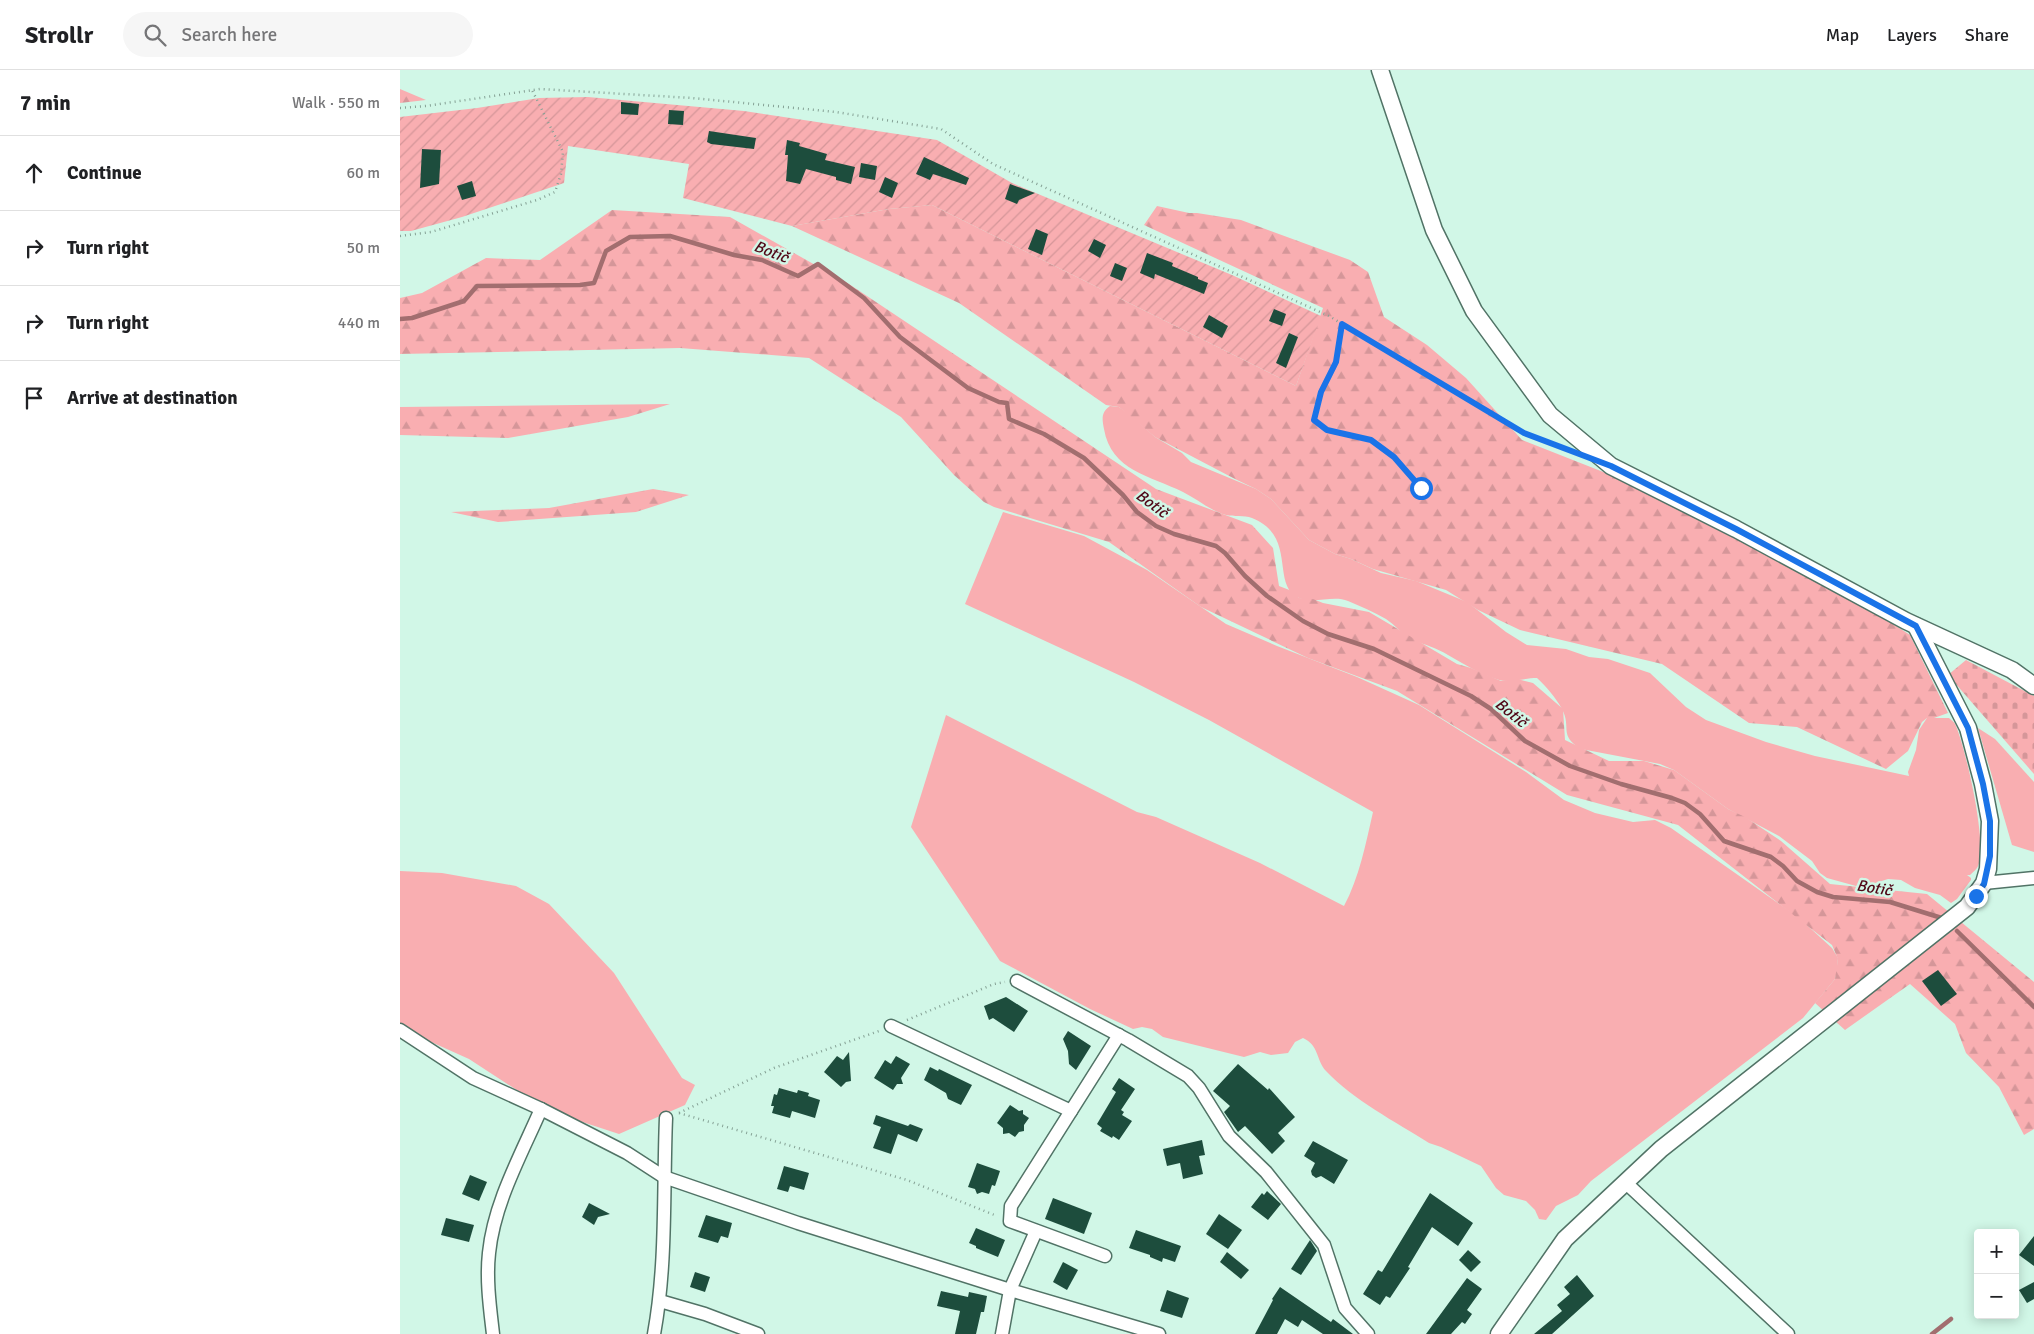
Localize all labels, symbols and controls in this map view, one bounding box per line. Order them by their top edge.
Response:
search box [123,12,473,57]
text: Strollr [25,20,93,50]
icon: search [141,21,169,49]
text: Search here [181,23,277,47]
text: Map [1826,24,1859,46]
text: Layers [1887,24,1937,46]
text: Share [1965,24,2009,46]
text: 7 min [20,90,71,116]
text: Walk · 550 m [292,93,380,113]
icon: ahead [20,159,48,187]
text: Continue [67,161,142,185]
text: 60 m [346,163,380,183]
icon: right [20,234,48,262]
text: Turn right [67,236,149,260]
water label: Botič [751,236,793,269]
text: 50 m [346,238,380,258]
icon: right [20,309,48,337]
text: Turn right [67,311,149,335]
text: 440 m [338,313,380,333]
icon: arrive [20,384,48,412]
text: Arrive at destination [67,386,238,410]
route start [1410,477,1433,500]
water label: Botič [1132,485,1174,524]
water label: Botič [1491,694,1533,733]
water label: Botič [1855,875,1895,901]
route end [1965,885,1988,908]
map controls [1974,1229,2019,1319]
button: + [1974,1229,2019,1274]
button: − [1974,1274,2019,1319]

